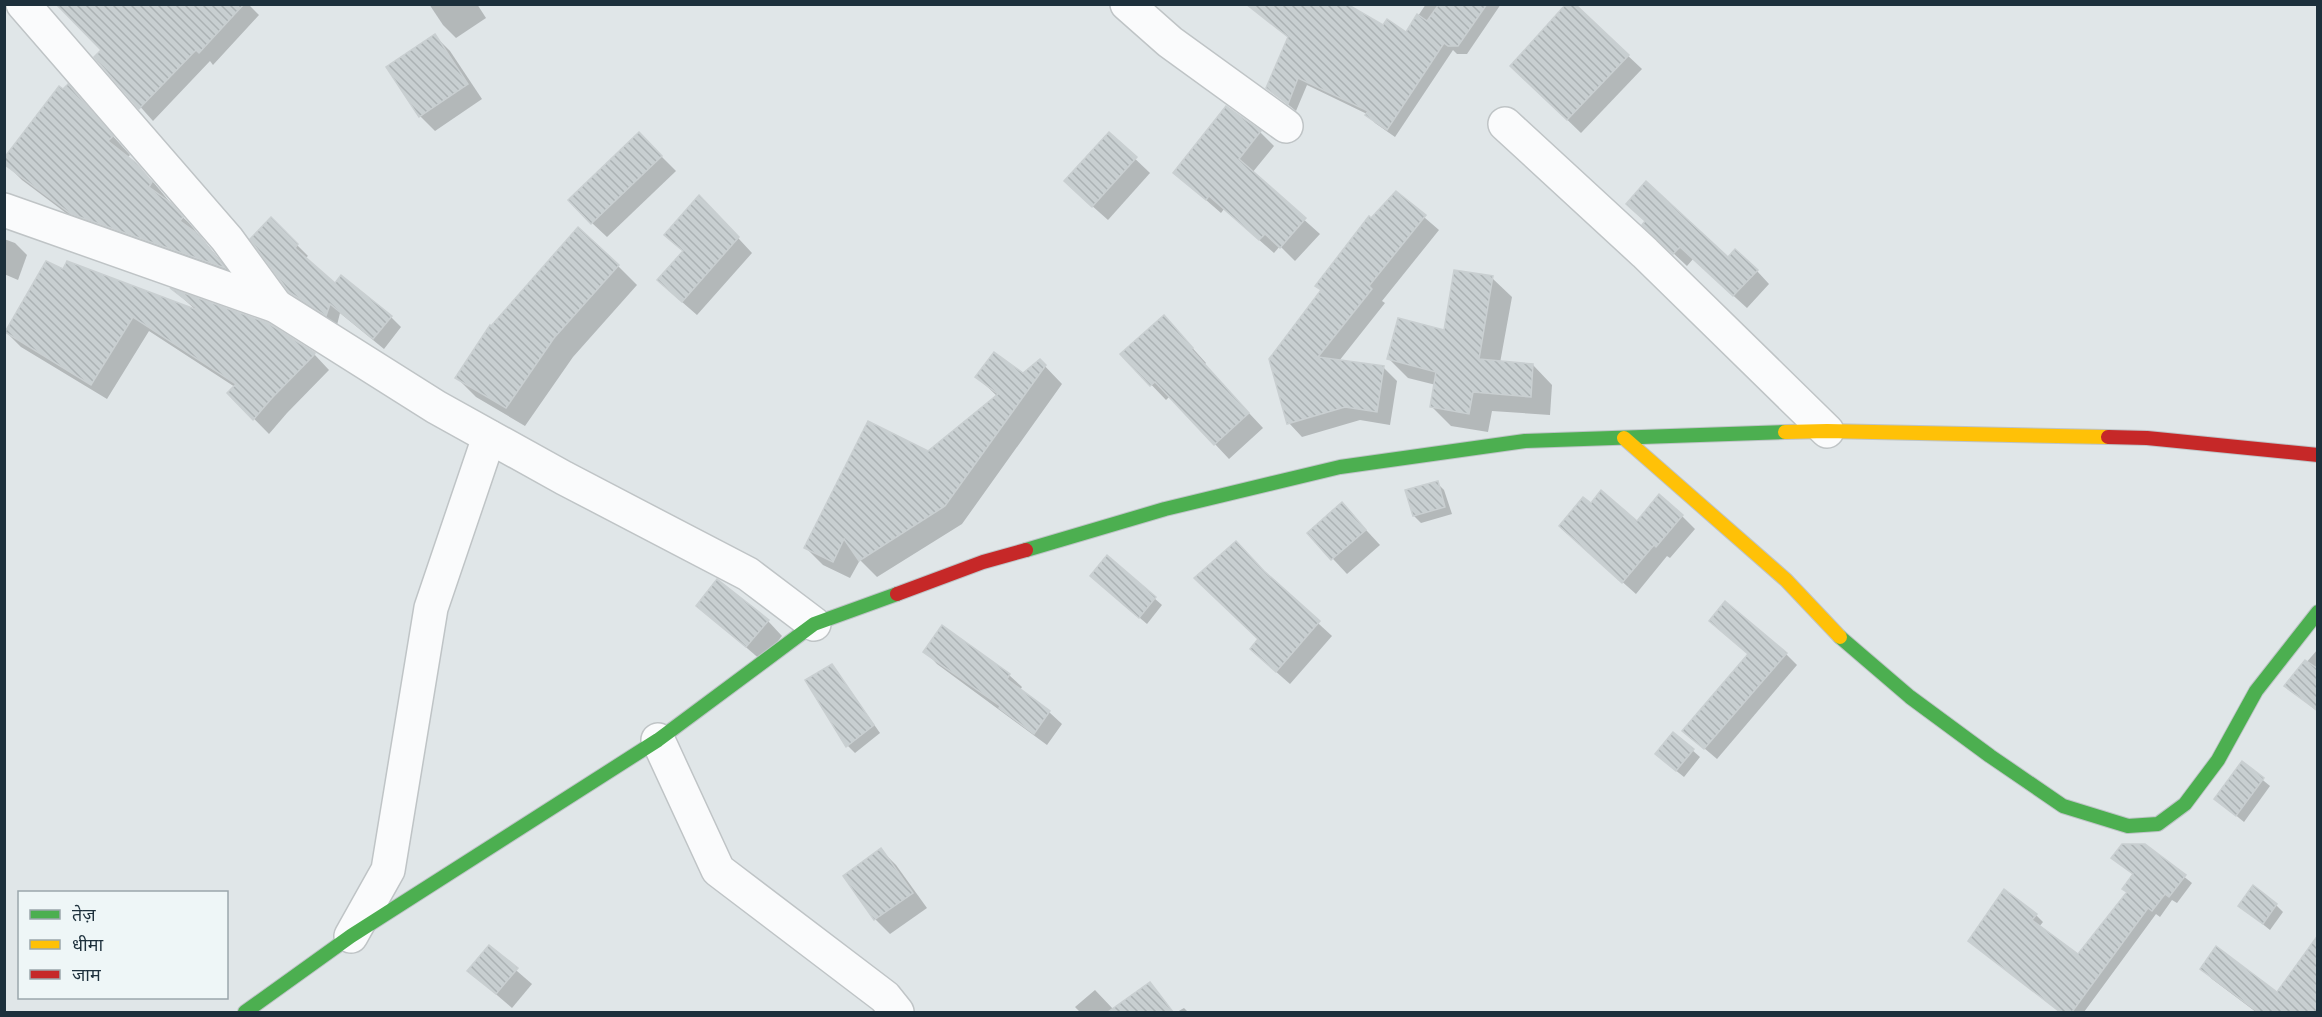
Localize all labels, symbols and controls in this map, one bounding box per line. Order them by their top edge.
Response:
legend [18,891,228,999]
text: तेज़ [72,904,96,926]
text: धीमा [72,934,103,956]
text: जाम [72,964,102,986]

